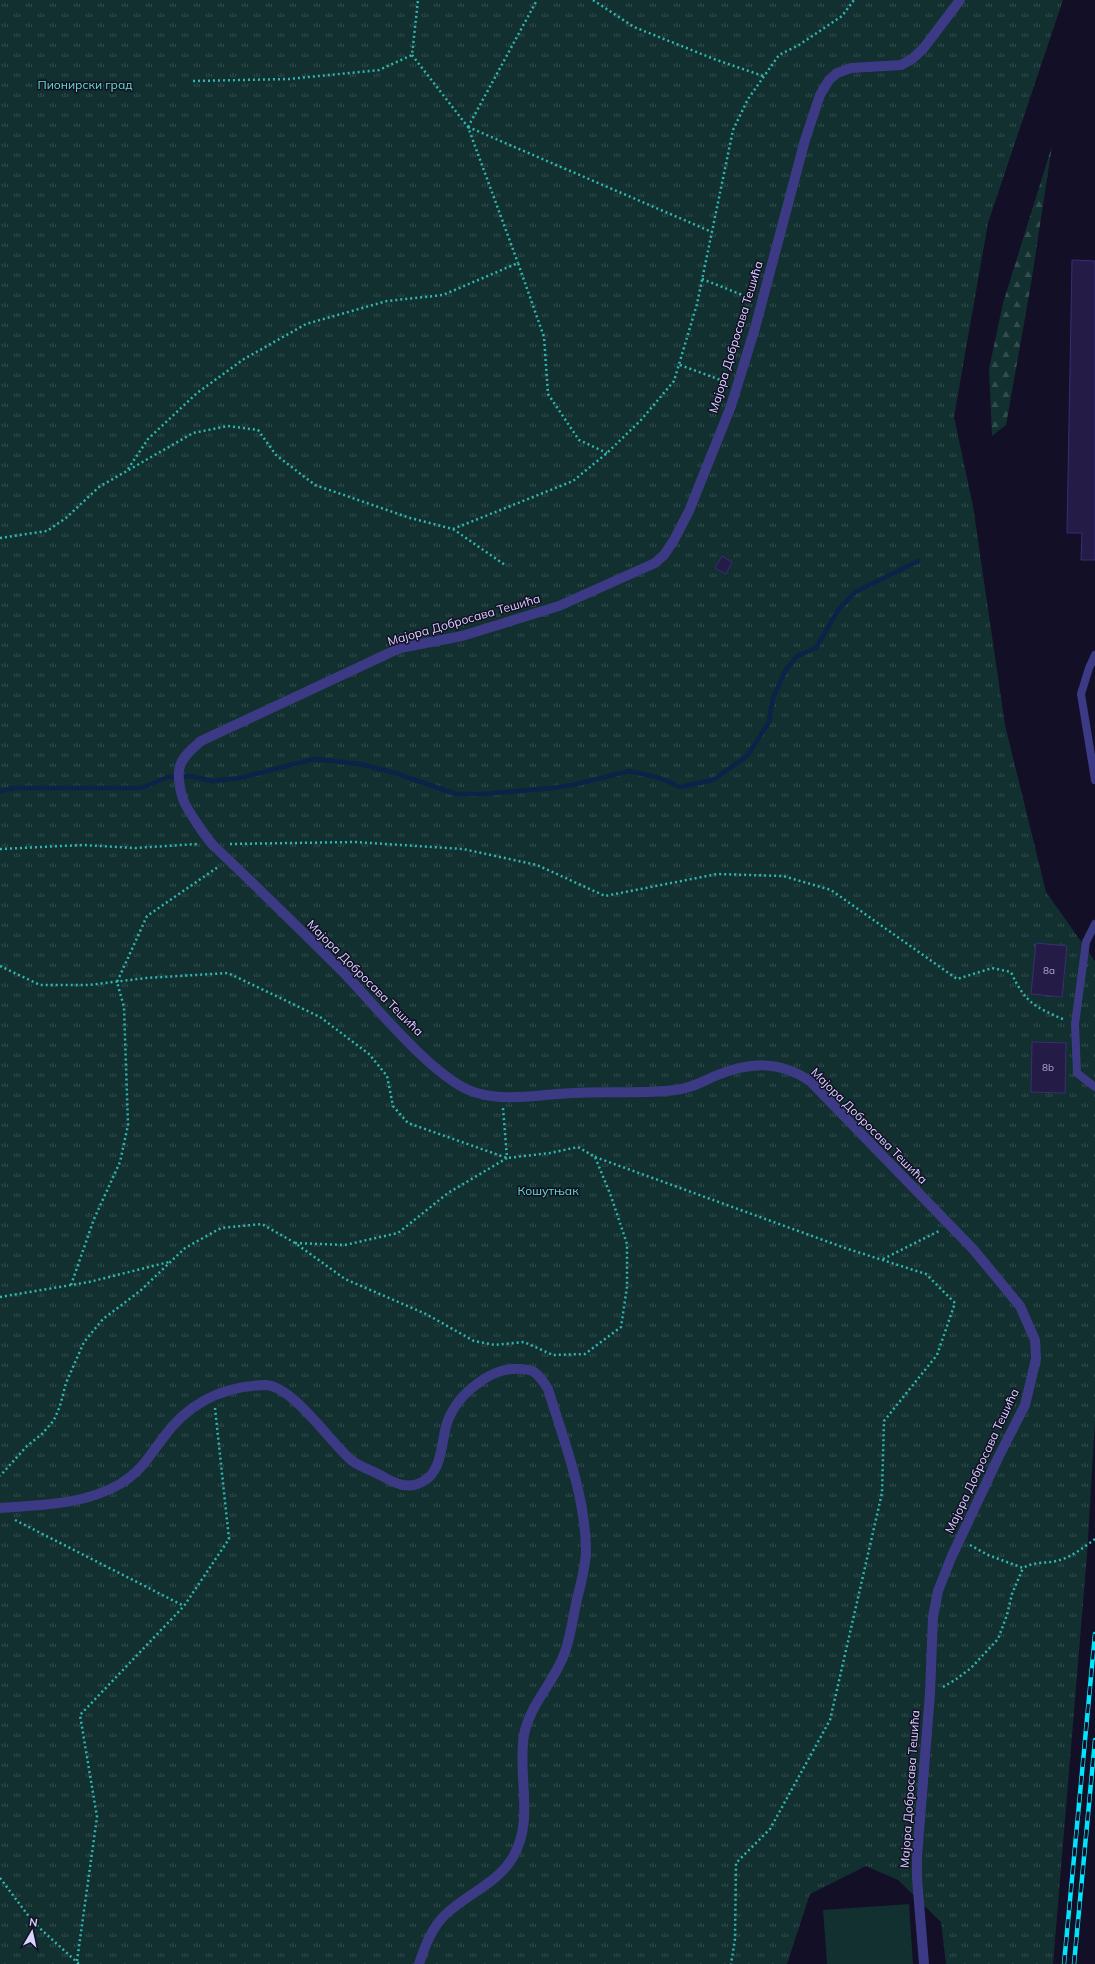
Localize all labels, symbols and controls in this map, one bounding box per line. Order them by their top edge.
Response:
park label: Пионирски град [38,77,133,92]
street label: Мајора Добросава Тешића [705,259,766,415]
street label: Мајора Добросава Тешића [386,591,542,649]
street label: Мајора Добросава Тешића [304,916,427,1039]
house number: 8a [1043,964,1055,977]
house number: 8b [1042,1061,1054,1074]
street label: Мајора Добросава Тешића [808,1064,931,1187]
park label: Кошутњак [517,1183,579,1198]
street label: Мајора Добросава Тешића [941,1386,1022,1536]
street label: Мајора Добросава Тешића [897,1710,922,1868]
north arrow [12,1912,52,1952]
text: N [28,1915,39,1930]

